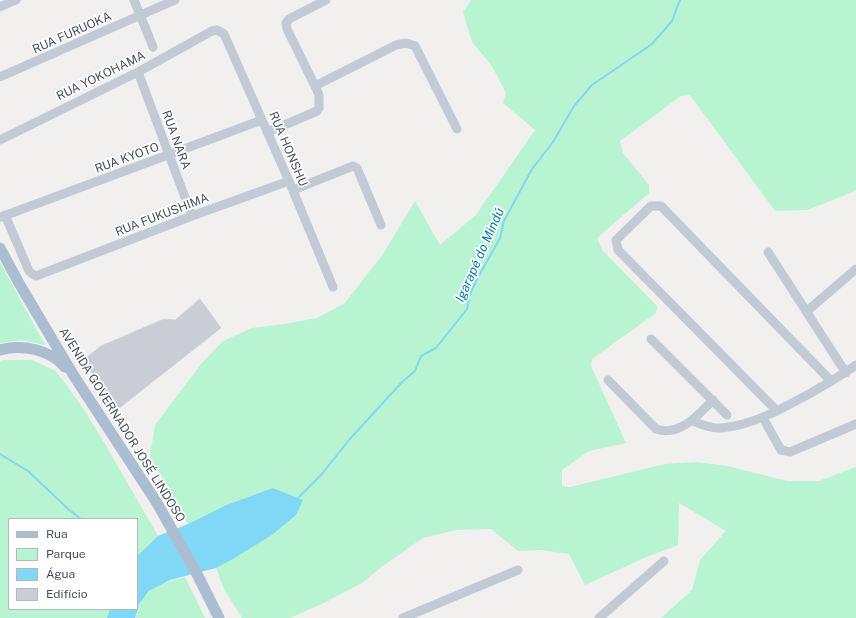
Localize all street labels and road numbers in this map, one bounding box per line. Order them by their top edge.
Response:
street label: RUA FURUOKA [30,9,114,57]
street label: RUA YOKOHAMA [54,48,148,104]
street label: RUA NARA [159,109,193,171]
street label: RUA HONSHU [266,109,310,189]
street label: RUA KYOTO [93,140,161,176]
street label: RUA FUKUSHIMA [113,191,211,239]
street label: AVENIDA GOVERNADOR JOSÉ LINDOSO [56,325,188,525]

